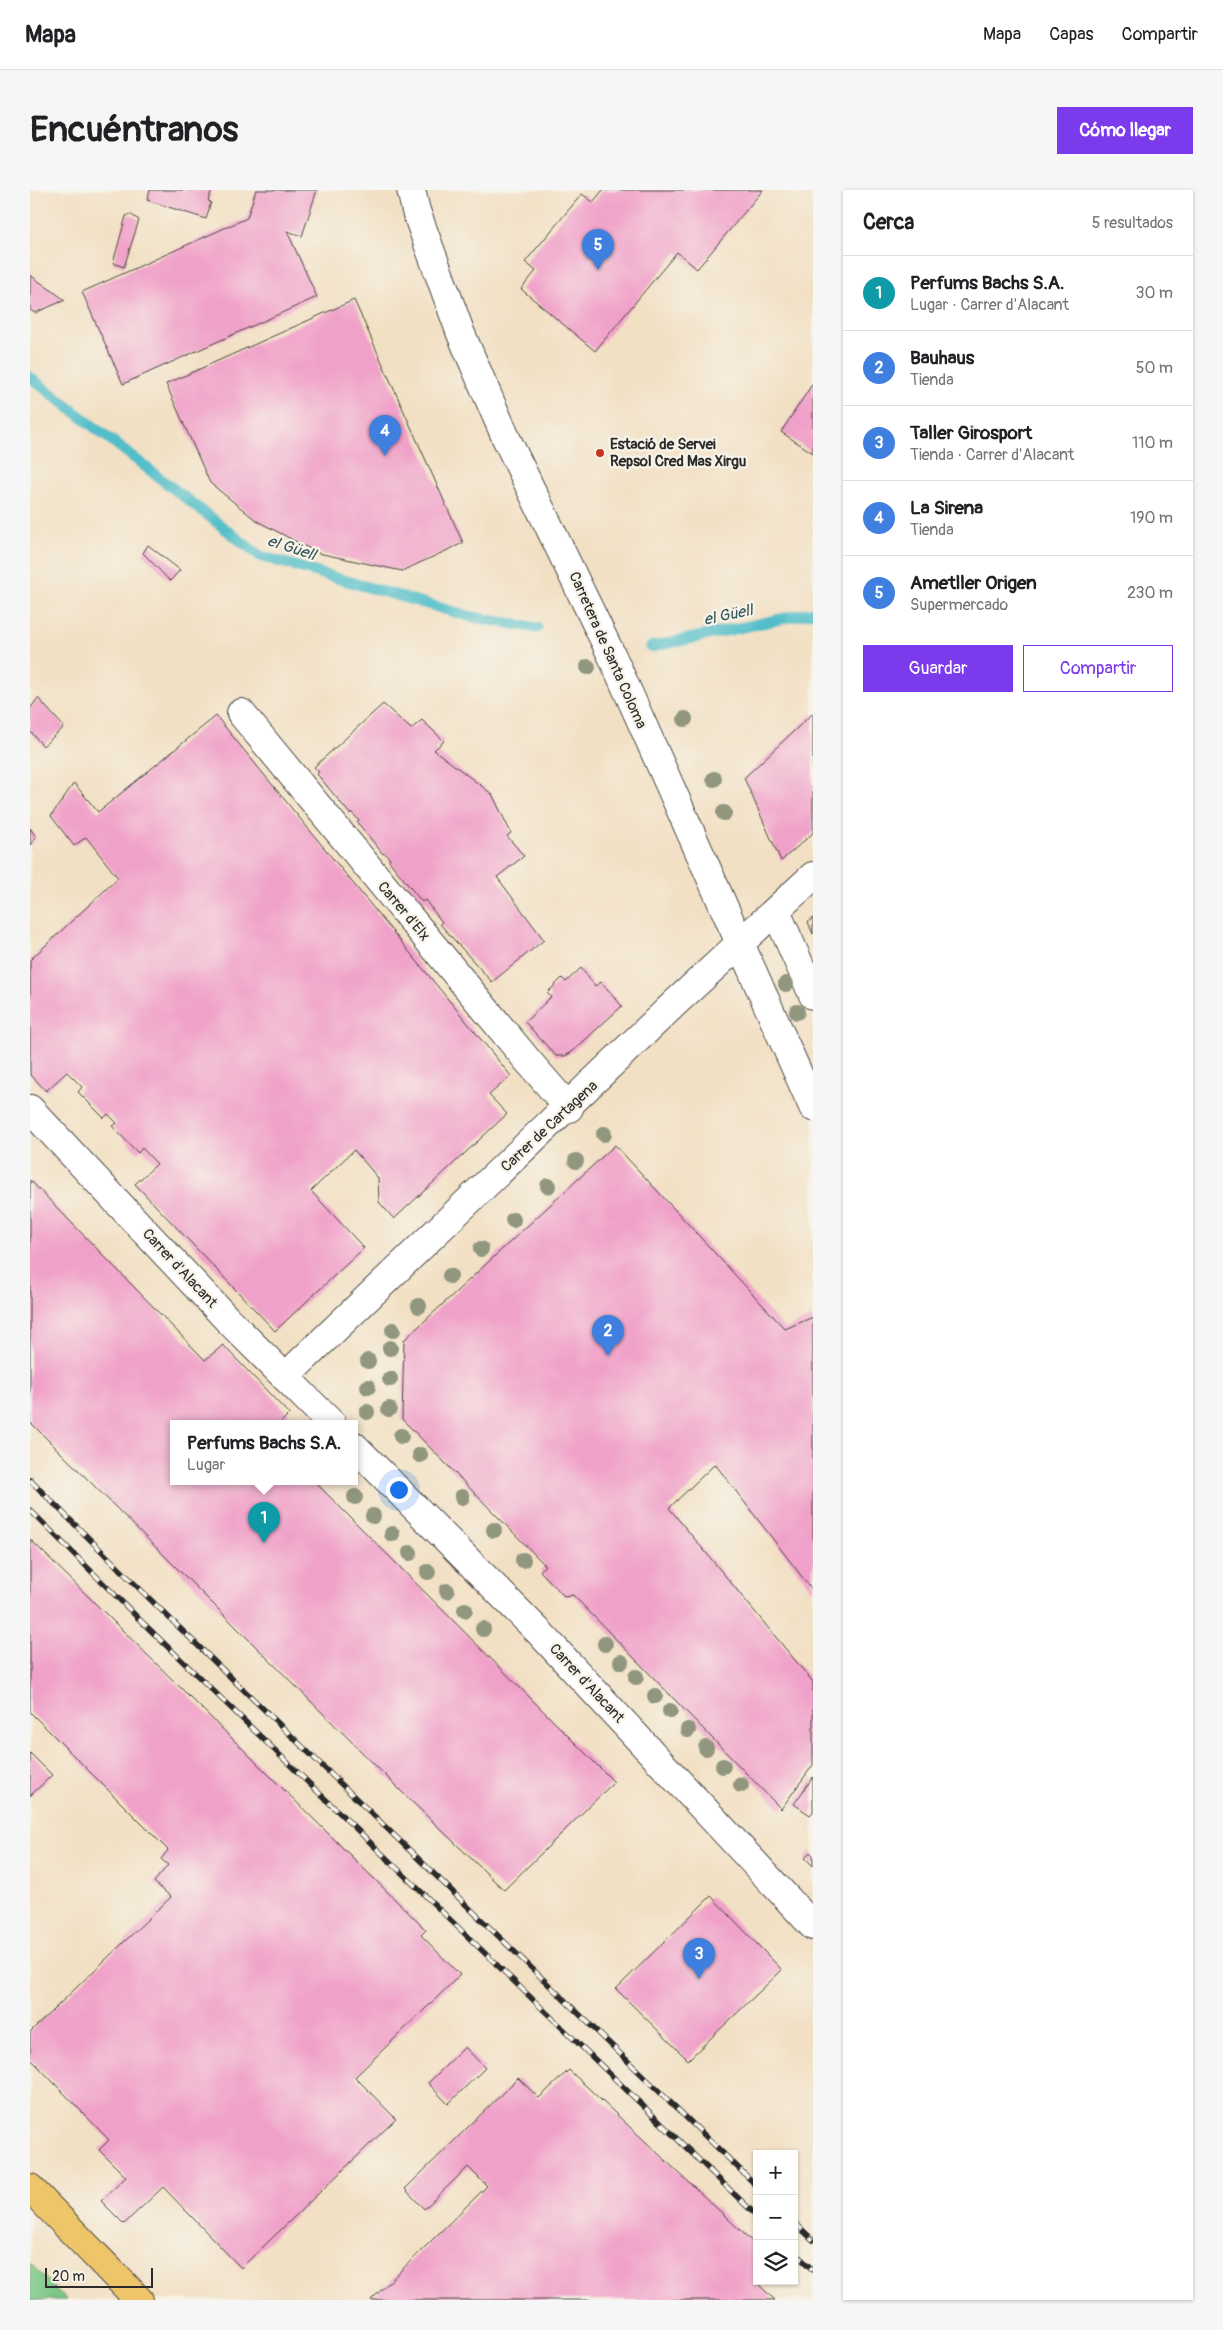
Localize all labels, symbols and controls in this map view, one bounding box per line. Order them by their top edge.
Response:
text: Mapa [25,20,76,49]
text: Mapa [983,23,1021,46]
text: Capas [1049,23,1094,46]
text: Compartir [1122,23,1198,46]
button: Cómo llegar [1057,107,1193,154]
text: Encuéntranos [30,108,238,152]
text: Cerca [863,209,914,236]
text: 5 resultados [1092,213,1173,233]
pin: 5 [582,229,614,270]
text: Perfums Bachs S.A. [910,271,1064,295]
text: 1 [876,283,882,303]
text: 30 m [1135,283,1173,303]
text: Lugar · Carrer d'Alacant [910,295,1069,315]
text: Bauhaus [910,346,974,370]
text: 2 [875,358,883,378]
text: 50 m [1136,358,1173,378]
text: Tienda [910,370,954,390]
pin: 4 [369,415,401,456]
text: Taller Girosport [910,421,1032,445]
text: 3 [875,433,883,453]
text: 110 m [1132,433,1173,453]
place label: Estació de Servei Repsol Cred Mas Xirgu [610,435,747,471]
text: Tienda · Carrer d'Alacant [910,445,1074,465]
marker: Estació de Servei Repsol Cred Mas Xirgu [594,447,606,459]
text: La Sirena [910,496,983,520]
text: 4 [874,508,884,528]
text: 190 m [1130,508,1173,528]
text: Tienda [910,520,954,540]
water label: el Güell [265,531,320,566]
street label: Carretera de Santa Coloma [564,569,651,732]
text: Ametller Origen [910,571,1037,595]
text: 5 [875,583,883,603]
text: 230 m [1127,583,1173,603]
text: Supermercado [910,595,1008,615]
water label: el Güell [702,600,757,630]
button: Guardar [863,645,1013,692]
button: Compartir [1023,645,1173,692]
street label: Carrer d'Elx [373,878,434,945]
street label: Carrer de Cartagena [497,1077,602,1176]
street label: Carrer d'Alacant [138,1225,222,1313]
pin: 2 [592,1315,624,1356]
popup [170,1420,358,1485]
text: Perfums Bachs S.A. [187,1431,341,1455]
text: Lugar [187,1455,225,1475]
your location [386,1477,412,1503]
pin: 1 [248,1502,280,1543]
street label: Carrer d'Alacant [545,1640,629,1728]
pin: 3 [683,1938,715,1979]
map controls [753,2150,798,2285]
button: + [753,2150,798,2195]
button: − [753,2195,798,2240]
button: layers [753,2240,798,2285]
scale bar [45,2265,152,2288]
text: 20 m [52,2268,85,2285]

